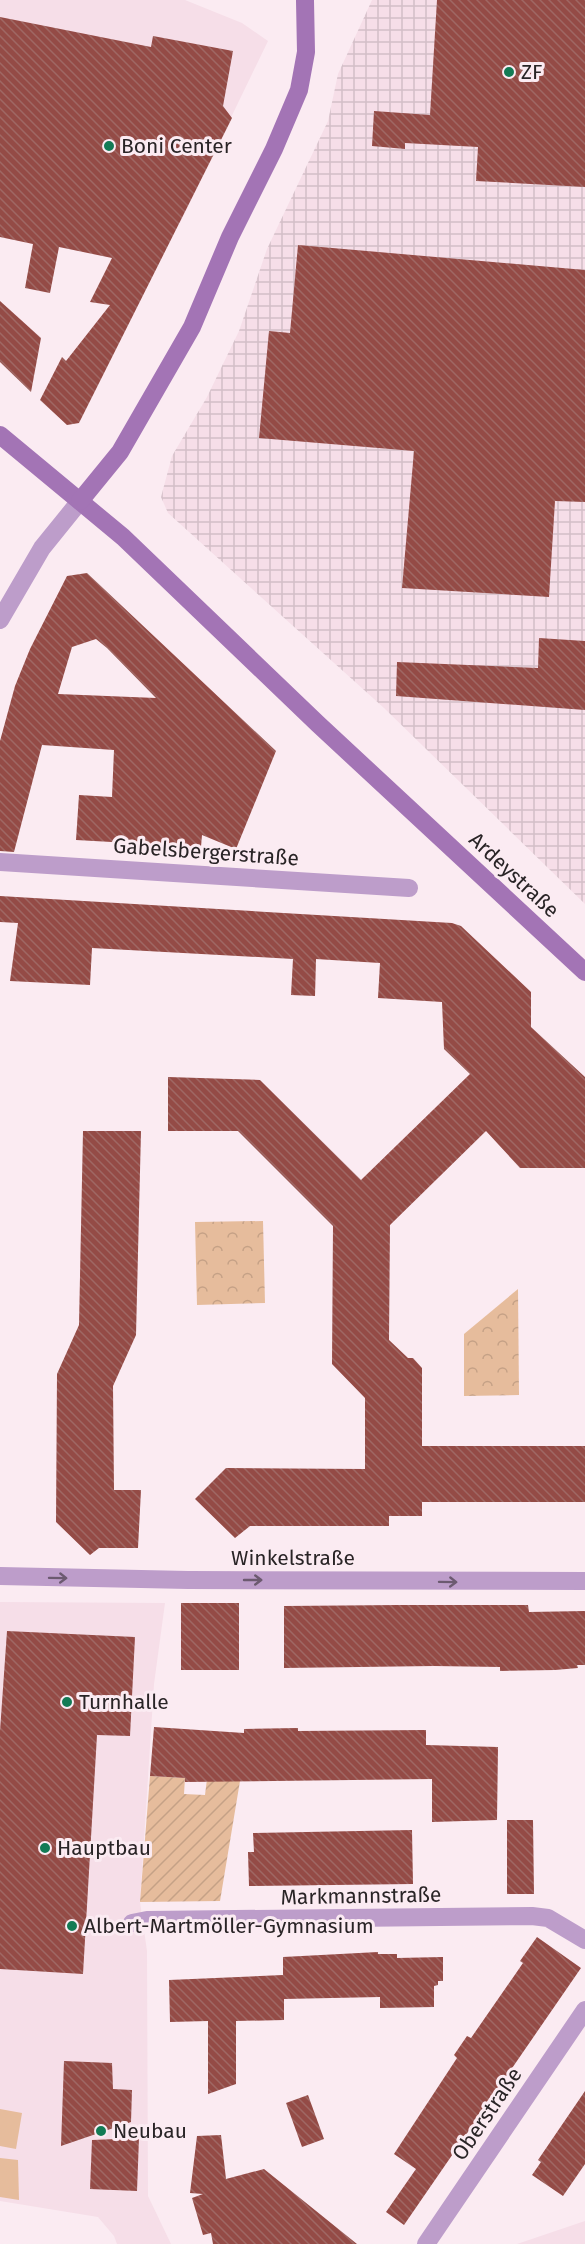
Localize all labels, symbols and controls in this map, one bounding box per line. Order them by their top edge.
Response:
place label: ZF [521,59,542,85]
marker: ZF [502,65,516,79]
place label: Boni Center [121,133,232,159]
marker: Boni Center [102,139,116,153]
street label: Ardeystraße [464,827,564,923]
street label: Gabelsbergerstraße [112,833,300,871]
street label: Winkelstraße [231,1545,355,1571]
one-way arrow [48,1573,68,1584]
one-way arrow [243,1575,263,1586]
one-way arrow [438,1576,458,1588]
place label: Turnhalle [79,1689,169,1715]
marker: Turnhalle [60,1695,74,1709]
place label: Hauptbau [57,1835,151,1861]
marker: Hauptbau [38,1841,52,1855]
street label: Markmannstraße [280,1882,442,1910]
place label: Albert-Martmöller-Gymnasium [84,1913,374,1939]
marker: Albert-Martmöller-Gymnasium [65,1919,79,1933]
street label: Oberstraße [446,2063,528,2165]
place label: Neubau [113,2118,187,2144]
marker: Neubau [94,2124,108,2138]

